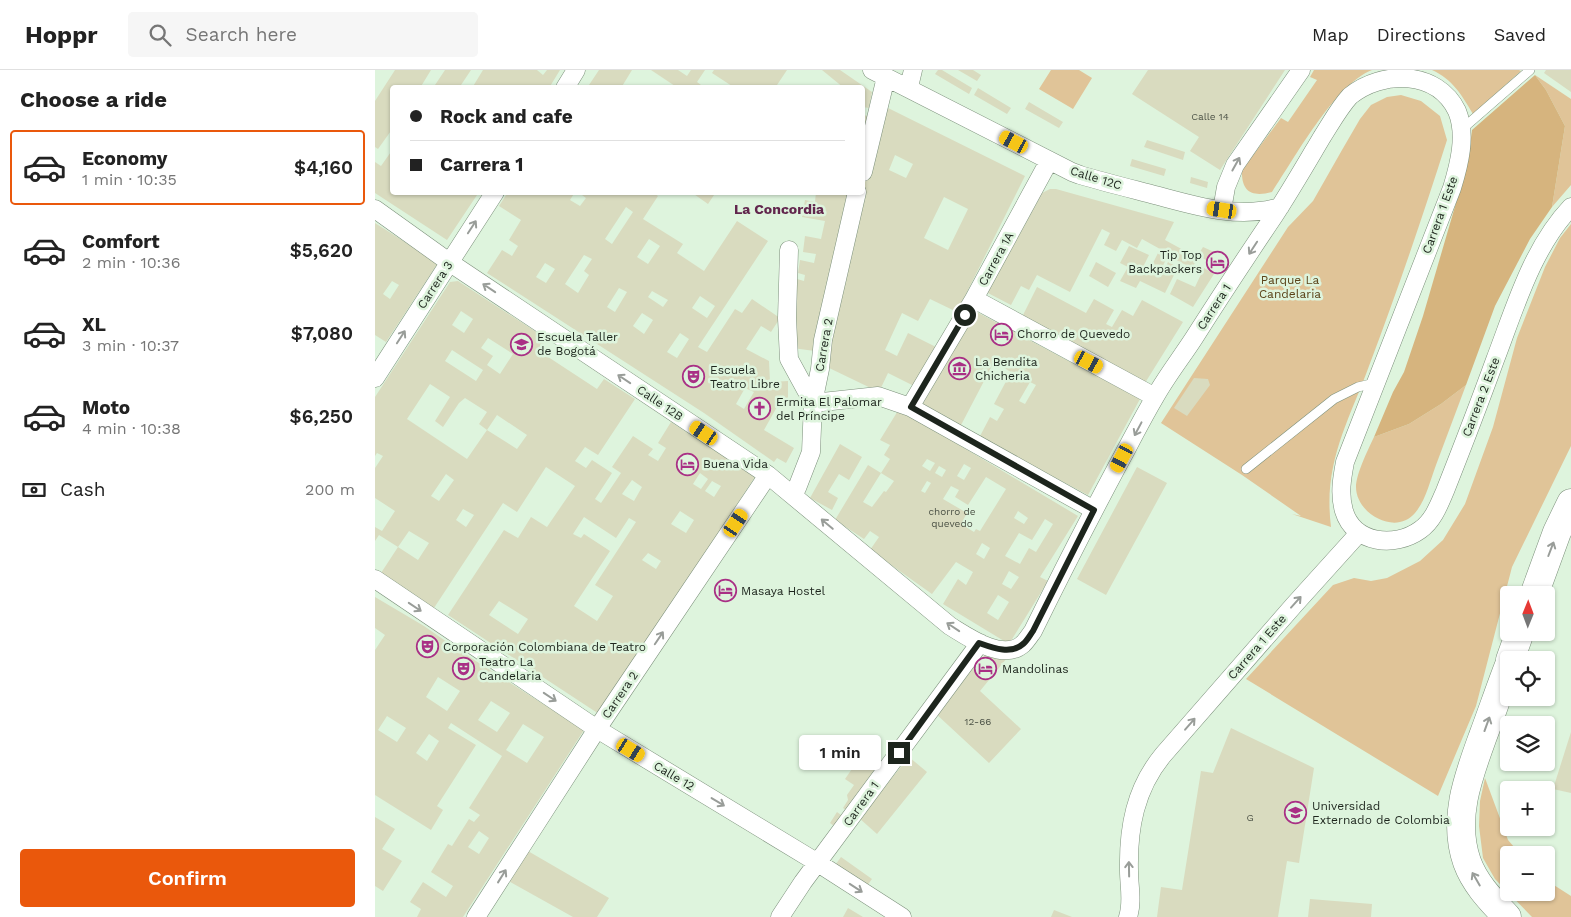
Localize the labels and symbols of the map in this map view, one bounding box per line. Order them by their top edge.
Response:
house number: Calle 14 [1191,111,1229,122]
car [997,128,1030,156]
one-way arrow [1231,157,1241,172]
street label: Calle 12C [1069,164,1123,192]
street label: Carrera 1 Este [1420,174,1461,256]
car [1206,200,1237,220]
district label: La Concordia [734,201,825,217]
one-way arrow [467,220,478,234]
street label: Carrera 1A [976,230,1017,288]
one-way arrow [1248,240,1258,254]
place label: Tip Top Backpackers [1128,248,1202,276]
hotel icon: Tip Top Backpackers [1206,250,1230,274]
street label: Carrera 3 [414,259,456,311]
park label: Parque La Candelaria [1259,273,1321,301]
street label: Carrera 1 [1194,282,1234,332]
one-way arrow [482,283,496,293]
route start [954,304,976,326]
street label: Carrera 2 [812,317,836,373]
hotel icon: Chorro de Quevedo [989,322,1013,346]
place label: Chorro de Quevedo [1017,327,1130,341]
one-way arrow [396,330,407,344]
place label: Escuela Taller de Bogotá [537,330,618,358]
school or university icon: Escuela Taller de Bogotá [509,332,533,356]
car [1072,348,1105,376]
place label: La Bendita Chicheria [975,355,1038,383]
street label: Carrera 2 Este [1459,355,1503,439]
museum icon: La Bendita Chicheria [947,357,971,381]
place label: Escuela Teatro Libre [710,363,780,391]
theatre icon: Escuela Teatro Libre [682,365,706,389]
one-way arrow [617,374,631,384]
street label: Calle 12B [634,382,686,424]
place label: Ermita El Palomar del Príncipe [776,395,882,423]
church icon: Ermita El Palomar del Príncipe [748,397,772,421]
car [687,418,720,448]
one-way arrow [1132,421,1142,436]
car [1108,441,1135,475]
hotel icon: Buena Vida [675,452,699,476]
place label: Buena Vida [703,457,768,471]
car [721,506,750,540]
house number: chorro de quevedo [928,506,976,529]
one-way arrow [820,519,833,530]
one-way arrow [1546,542,1556,557]
hotel icon: Masaya Hostel [713,579,737,603]
place label: Masaya Hostel [741,584,826,598]
north arrow [1500,586,1555,641]
one-way arrow [1291,595,1302,608]
one-way arrow [408,602,422,612]
street label: Carrera 1 Este [1225,612,1289,682]
one-way arrow [946,622,960,632]
one-way arrow [654,631,664,645]
theatre icon: Corporación Colombiana de Teatro [415,635,439,659]
place label: Corporación Colombiana de Teatro [443,640,646,654]
place label: Teatro La Candelaria [479,655,541,683]
theatre icon: Teatro La Candelaria [451,657,475,681]
hotel icon: Mandolinas [974,657,998,681]
place label: Mandolinas [1002,662,1069,676]
street label: Carrera 2 [599,669,641,721]
one-way arrow [543,692,557,703]
house number: 12-66 [965,716,991,727]
one-way arrow [1483,717,1492,732]
one-way arrow [1184,718,1196,731]
car [614,736,647,764]
callout: 1 min [799,736,881,770]
route end [888,742,910,764]
street label: Calle 12 [651,758,697,794]
street label: Carrera 1 [840,779,882,829]
one-way arrow [710,798,724,808]
place label: Universidad Externado de Colombia [1312,799,1450,827]
school or university icon: Universidad Externado de Colombia [1284,801,1308,825]
house number: G [1246,812,1254,823]
one-way arrow [1124,861,1134,877]
one-way arrow [498,869,508,883]
one-way arrow [1471,872,1481,887]
one-way arrow [848,883,862,893]

